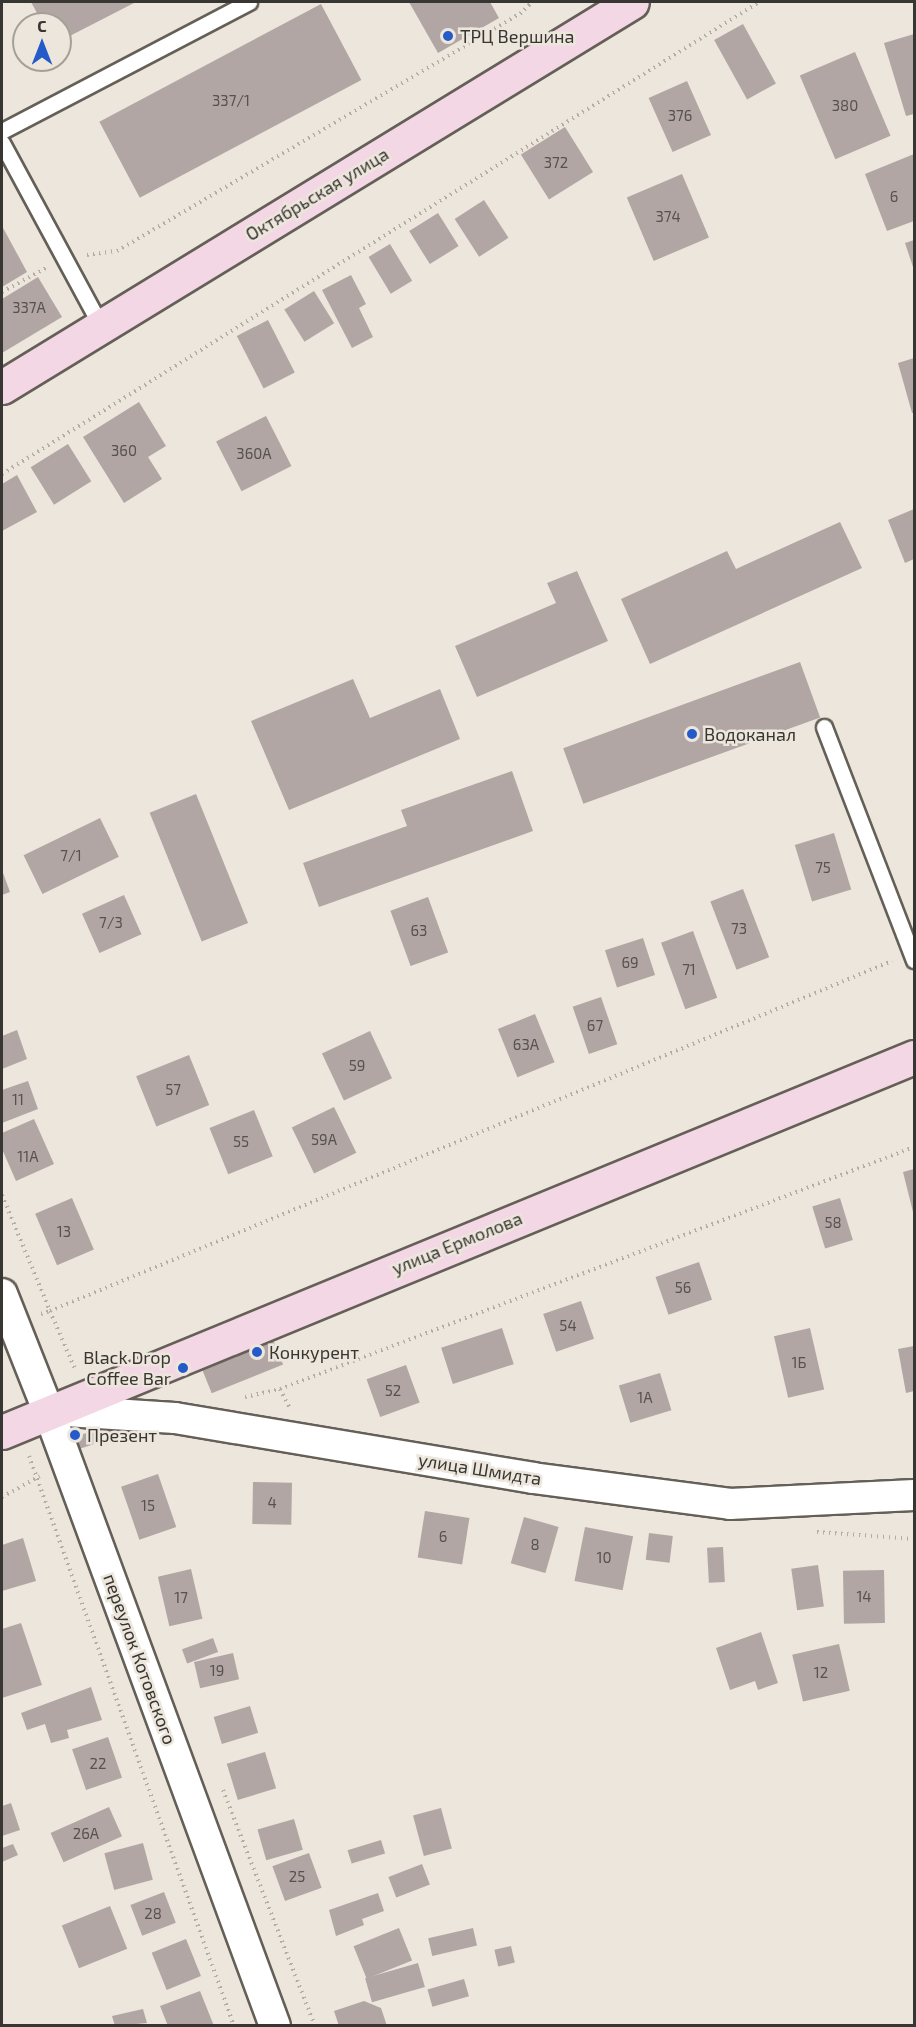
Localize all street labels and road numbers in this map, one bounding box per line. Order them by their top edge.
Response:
street label: Октябрьская улица [242,143,392,245]
street label: улица Ермолова [389,1207,525,1279]
street label: улица Шмидта [417,1449,543,1489]
street label: переулок Котовского [99,1571,181,1747]

